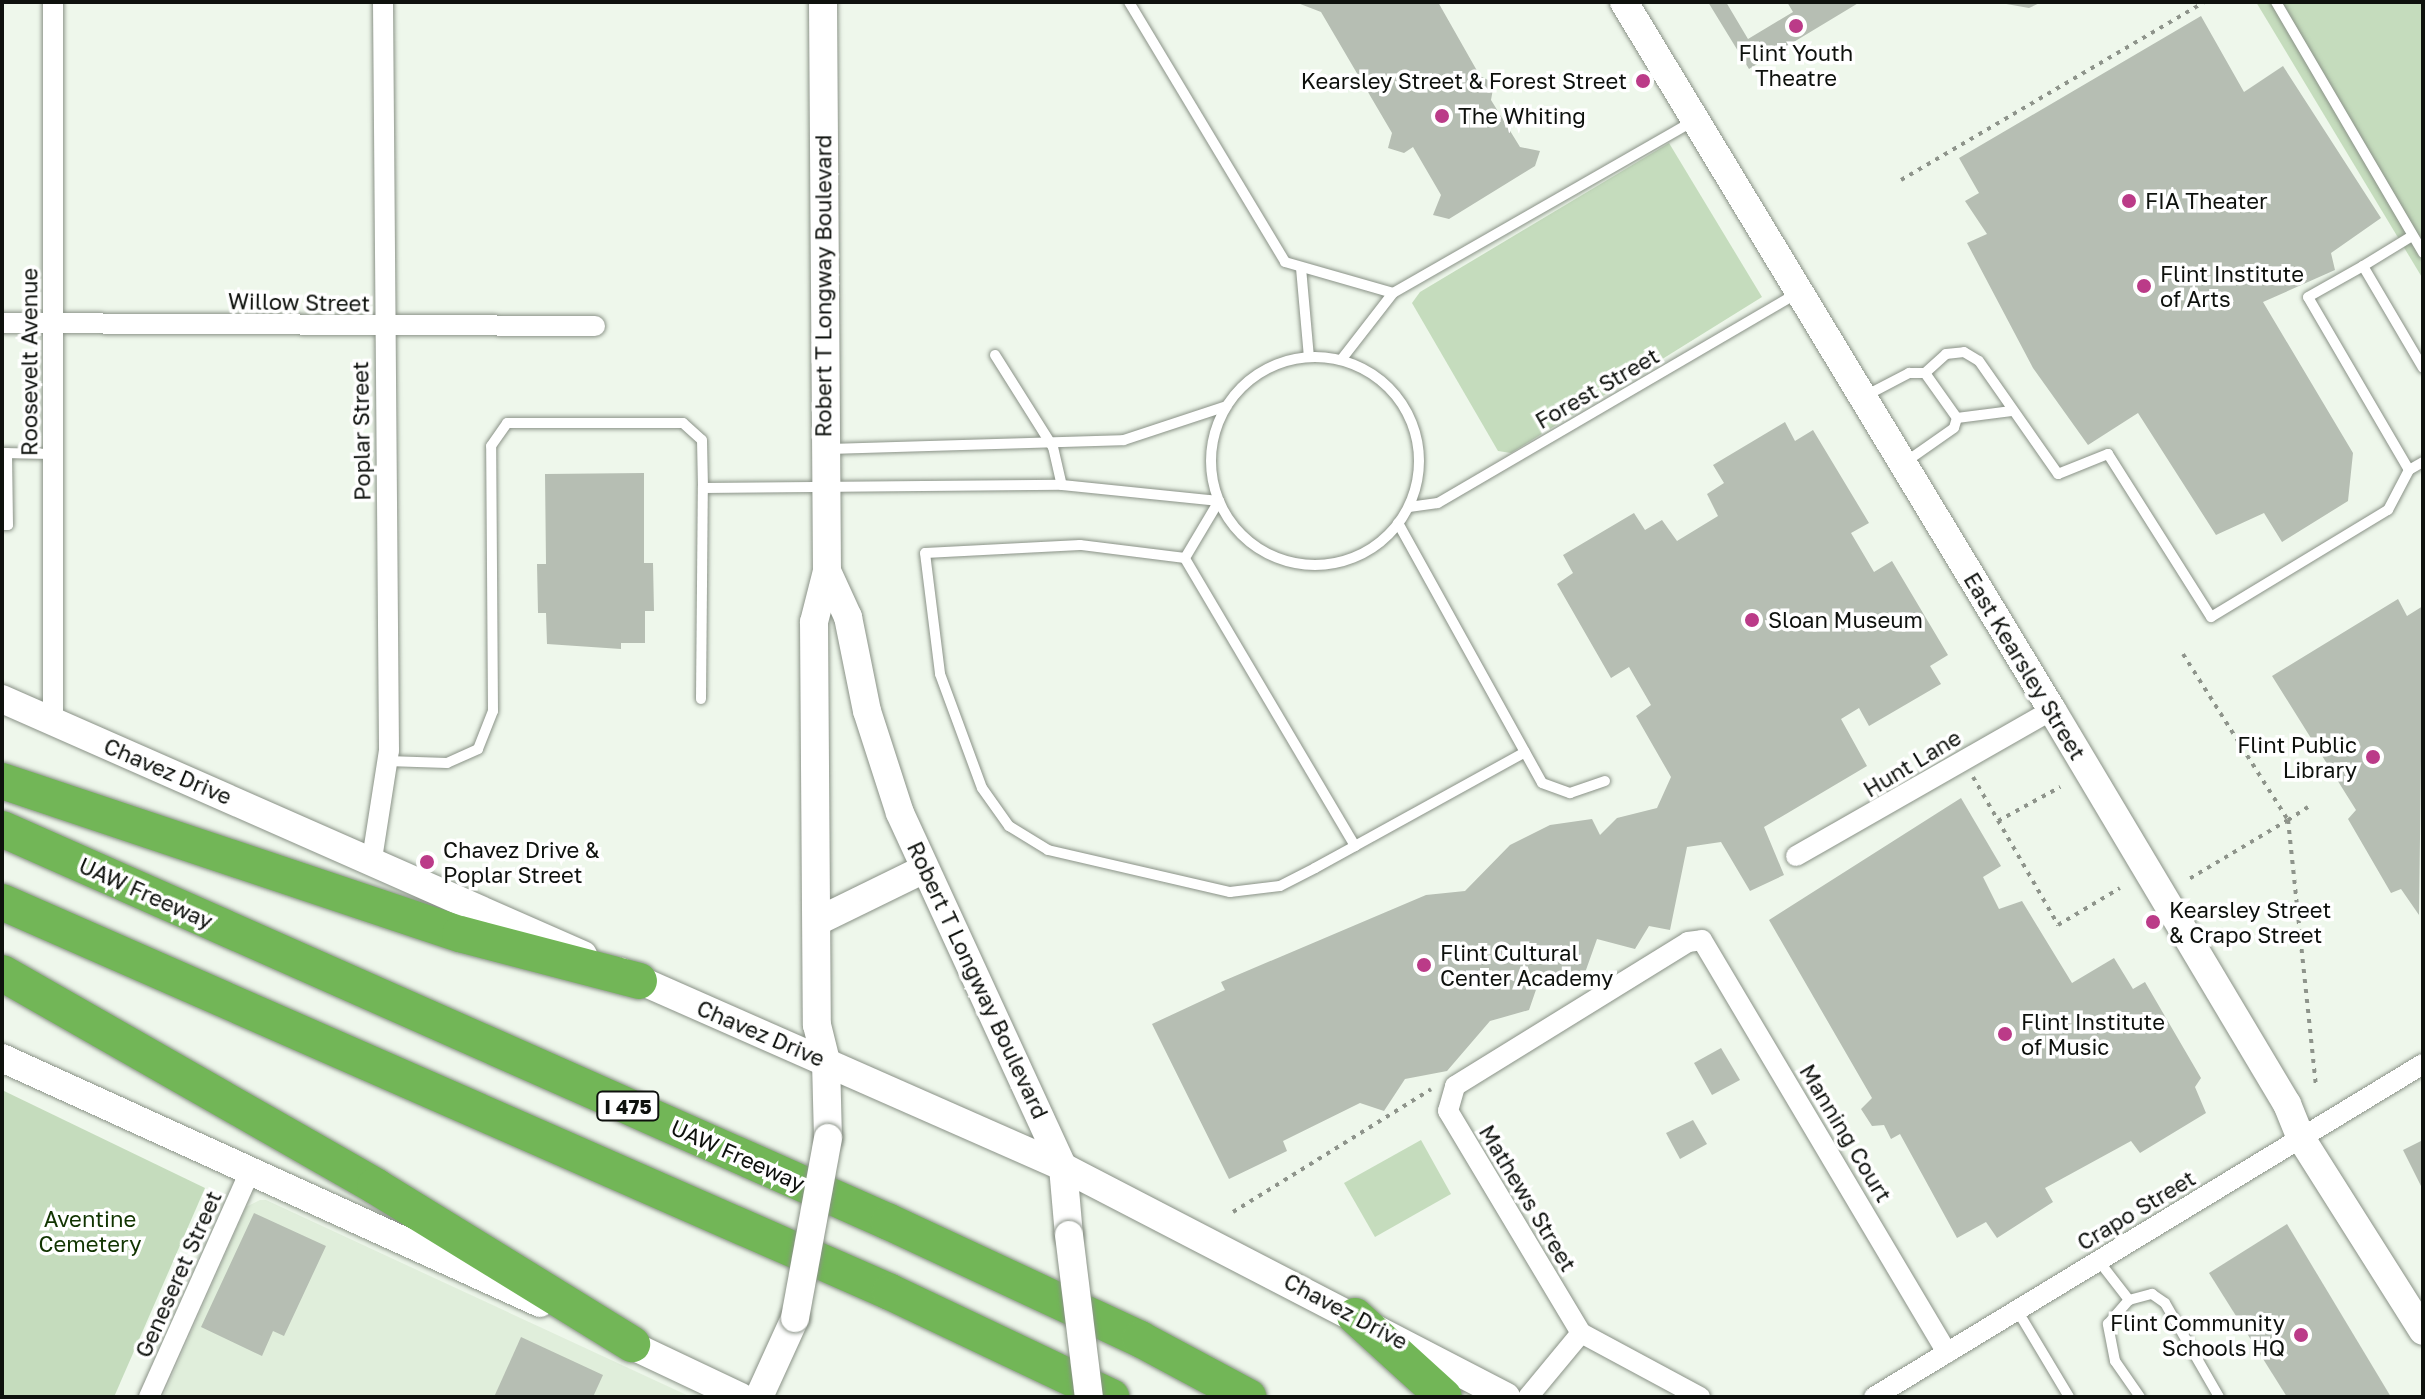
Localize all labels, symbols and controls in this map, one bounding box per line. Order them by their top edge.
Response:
marker: Flint Youth Theatre [1787,17,1805,35]
place label: Flint Youth Theatre [1739,39,1853,90]
place label: Kearsley Street & Forest Street [1301,68,1627,94]
marker: Kearsley Street & Forest Street [1634,72,1652,90]
place label: The Whiting [1458,103,1586,129]
marker: The Whiting [1433,107,1451,125]
street label: Robert T Longway Boulevard [810,135,836,437]
place label: FIA Theater [2145,188,2268,214]
marker: FIA Theater [2120,192,2138,210]
place label: Flint Institute of Arts [2160,260,2304,312]
street label: Roosevelt Avenue [16,268,42,456]
marker: Flint Institute of Arts [2135,277,2153,295]
street label: Willow Street [228,288,370,316]
street label: Forest Street [1531,342,1663,434]
street label: Poplar Street [347,361,375,501]
street label: East Kearsley Street [1959,568,2091,764]
place label: Sloan Museum [1768,607,1923,633]
marker: Sloan Museum [1743,611,1761,629]
street label: Hunt Lane [1858,724,1966,802]
place label: Flint Public Library [2237,731,2357,782]
street label: Chavez Drive [100,732,236,810]
marker: Flint Public Library [2364,748,2382,766]
place label: Chavez Drive & Poplar Street [443,836,600,888]
street label: Robert T Longway Boulevard [902,837,1054,1123]
street label: UAW Freeway [75,852,217,934]
marker: Chavez Drive & Poplar Street [418,853,436,871]
place label: Kearsley Street & Crapo Street [2169,896,2331,948]
marker: Kearsley Street & Crapo Street [2144,913,2162,931]
place label: Flint Cultural Center Academy [1440,939,1613,990]
marker: Flint Cultural Center Academy [1415,956,1433,974]
street label: Chavez Drive [693,994,829,1072]
place label: Flint Institute of Music [2021,1008,2165,1060]
marker: Flint Institute of Music [1996,1025,2014,1043]
street label: Manning Court [1794,1059,1898,1207]
road number: I 475 [596,1090,660,1122]
street label: UAW Freeway [667,1114,809,1196]
street label: Mathews Street [1474,1120,1582,1276]
street label: Crapo Street [2072,1164,2200,1256]
street label: Geneseret Street [129,1187,227,1361]
park label: Aventine Cemetery [38,1205,142,1256]
street label: Chavez Drive [1280,1267,1412,1355]
place label: Flint Community Schools HQ [2110,1309,2285,1360]
marker: Flint Community Schools HQ [2292,1326,2310,1344]

